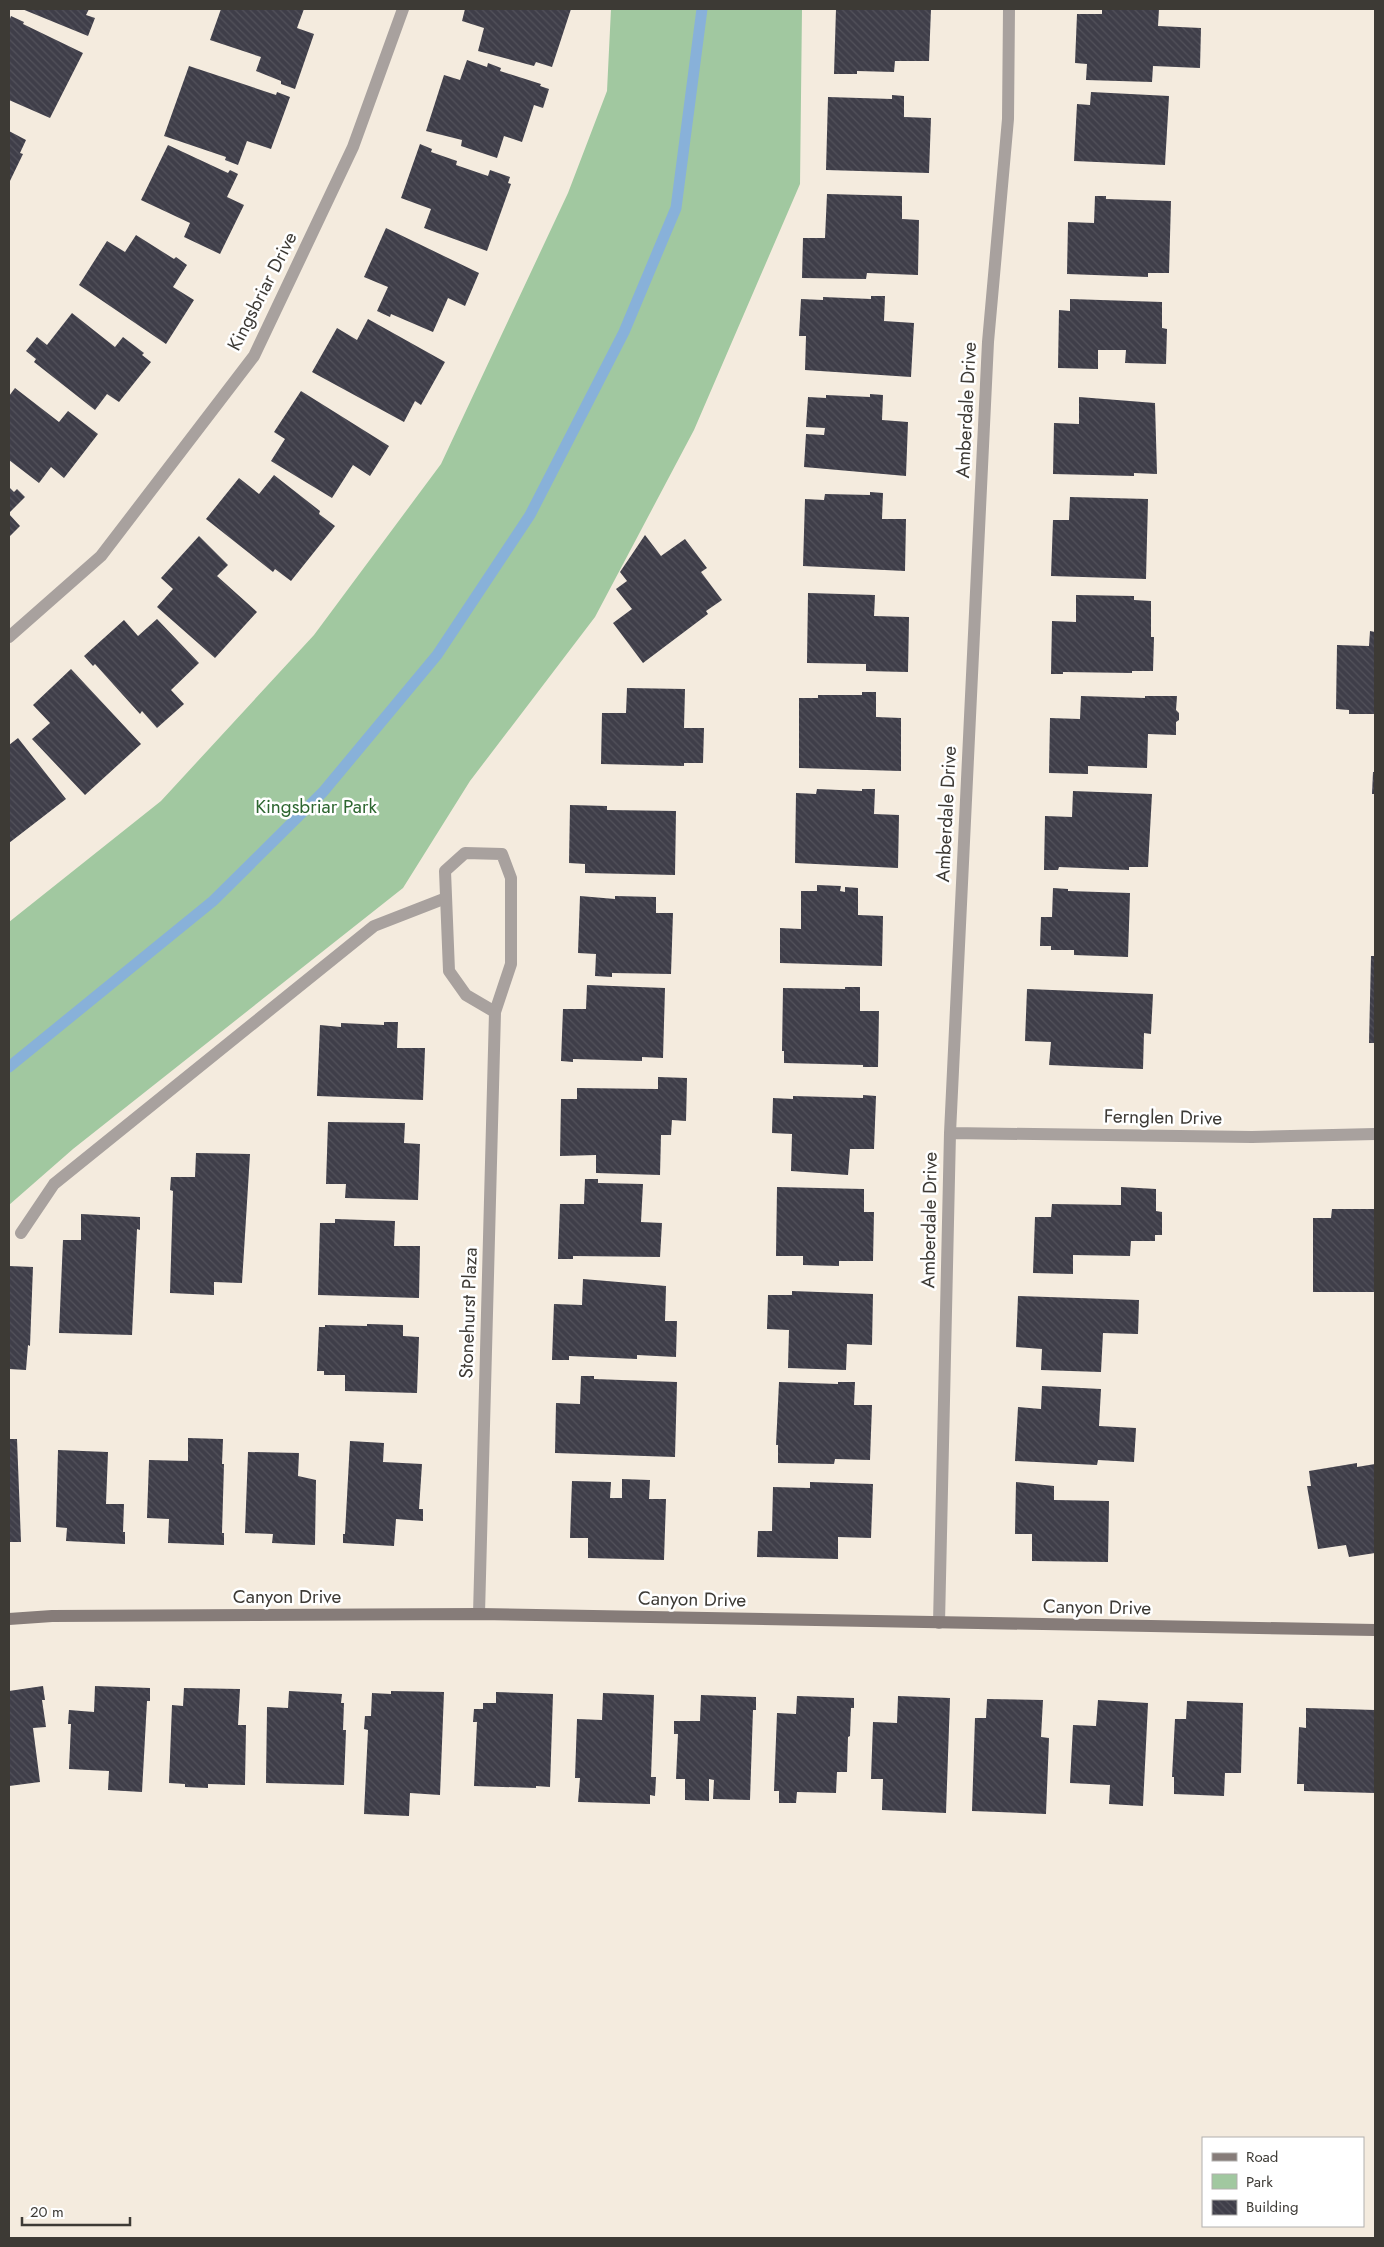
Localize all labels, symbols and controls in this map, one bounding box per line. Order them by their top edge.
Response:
street label: Kingsbriar Drive [220,227,304,355]
street label: Amberdale Drive [949,341,983,479]
street label: Amberdale Drive [929,745,963,883]
park label: Kingsbriar Park [255,793,377,820]
street label: Fernglen Drive [1104,1102,1222,1132]
street label: Amberdale Drive [914,1151,944,1289]
street label: Stonehurst Plaza [452,1247,484,1379]
street label: Canyon Drive [233,1583,341,1610]
street label: Canyon Drive [638,1585,747,1613]
street label: Canyon Drive [1043,1593,1152,1621]
legend [1202,2137,1364,2227]
text: Road [1246,2146,1278,2168]
text: Park [1246,2171,1273,2193]
scale bar [22,2194,130,2226]
text: Building [1246,2196,1298,2218]
text: 20 m [30,2201,64,2223]

